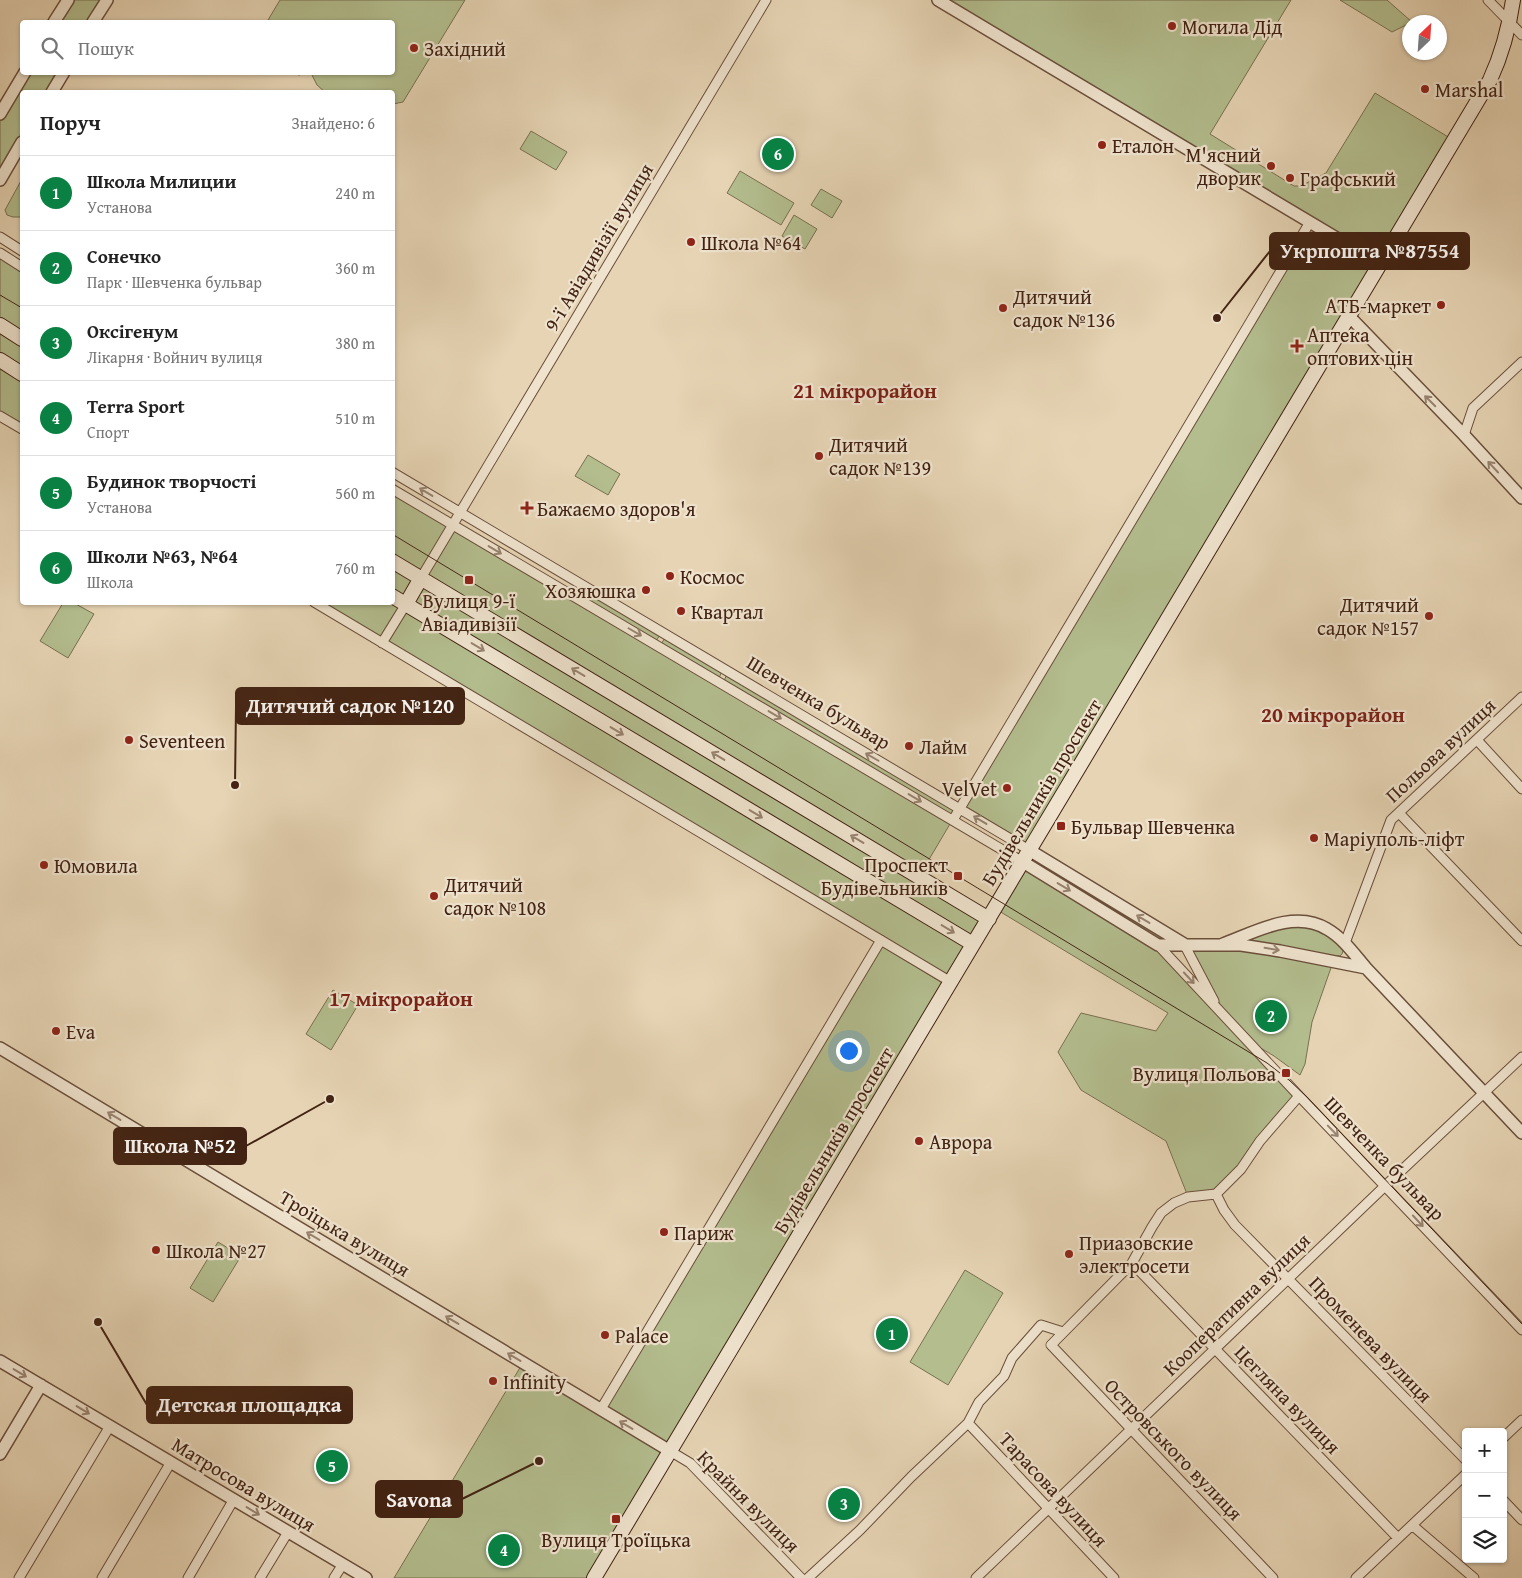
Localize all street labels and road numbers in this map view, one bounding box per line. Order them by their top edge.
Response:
street label: 9-ї Авіадивізії вулиця [536,158,660,336]
street label: Шевченка бульвар [742,648,896,756]
street label: Польова вулиця [1378,691,1502,809]
street label: Будівельників проспект [974,693,1109,891]
street label: Будівельників проспект [766,1041,901,1239]
street label: Шевченка бульвар [1318,1089,1452,1227]
street label: Троїцька вулиця [274,1182,416,1284]
street label: Кооперативна вулиця [1156,1226,1316,1382]
street label: Променева вулиця [1303,1269,1439,1409]
street label: Цегляна вулиця [1228,1338,1348,1460]
street label: Островського вулиця [1098,1371,1250,1527]
street label: Тарасова вулиця [993,1425,1115,1553]
street label: Матросова вулиця [167,1430,321,1538]
street label: Крайня вулиця [691,1443,807,1559]

